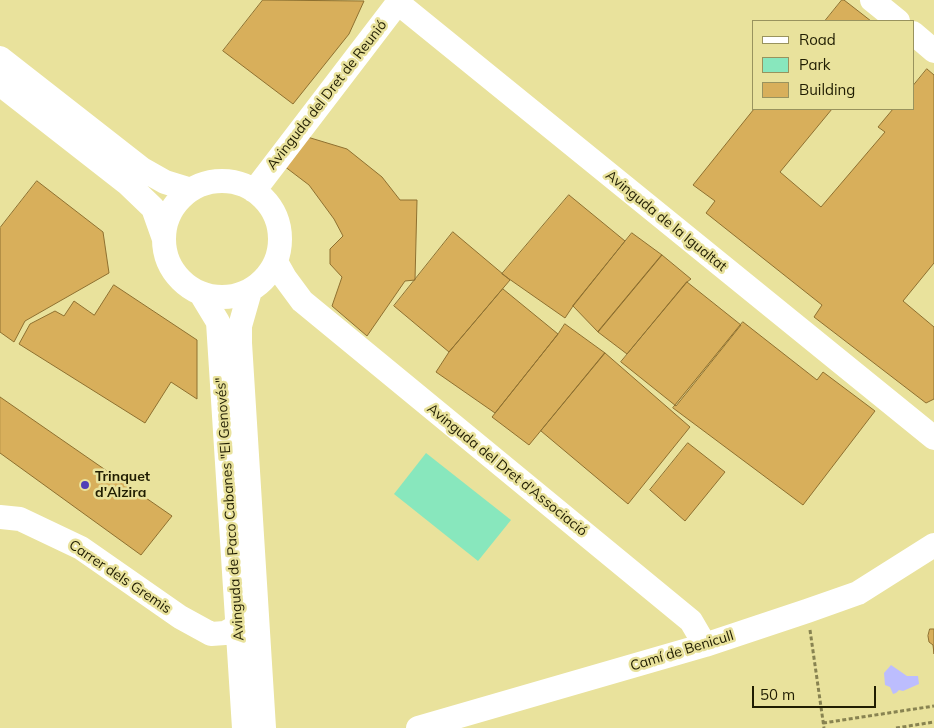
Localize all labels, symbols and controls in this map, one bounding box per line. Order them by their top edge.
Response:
street label: Avinguda del Dret de Reunió [263,17,391,173]
legend [752,20,914,110]
text: Road [799,30,836,49]
text: Park [799,55,831,74]
text: Building [799,80,855,99]
street label: Avinguda de la Igualtat [602,167,730,275]
street label: Avinguda de Paco Cabanes "El Genovés" [212,377,248,641]
street label: Avinguda del Dret d'Associació [424,400,590,540]
place label: Trinquet d'Alzira [95,469,150,502]
marker: Trinquet d'Alzira [79,479,91,491]
street label: Carrer dels Gremis [66,537,174,617]
street label: Camí de Benicull [628,627,736,675]
scale bar [754,676,878,708]
text: 50 m [760,685,795,704]

